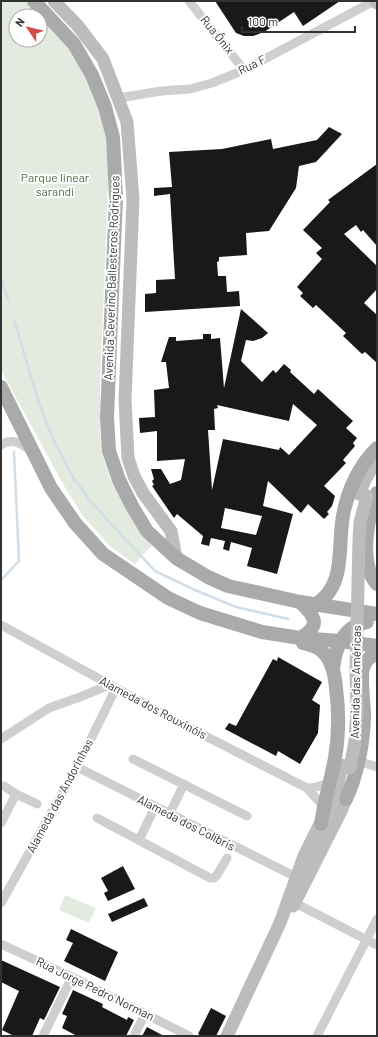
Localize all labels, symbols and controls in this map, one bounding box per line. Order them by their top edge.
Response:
north arrow [8,8,48,48]
scale bar [242,8,355,34]
street label: Rua Ônix [198,12,238,56]
text: 100 m [248,14,278,28]
text: N [12,15,27,29]
street label: Rua F [235,51,268,77]
park label: Parque linear sarandi [21,170,90,198]
street label: Avenida Severino Ballesteros Rodrigues [100,175,122,381]
street label: Avenida das Américas [347,625,363,739]
street label: Alameda dos Rouxinóis [97,673,210,741]
street label: Alameda das Andorinhas [23,736,95,855]
street label: Alameda dos Colíbris [135,791,238,853]
street label: Rua Jorge Pedro Norman [34,953,157,1023]

